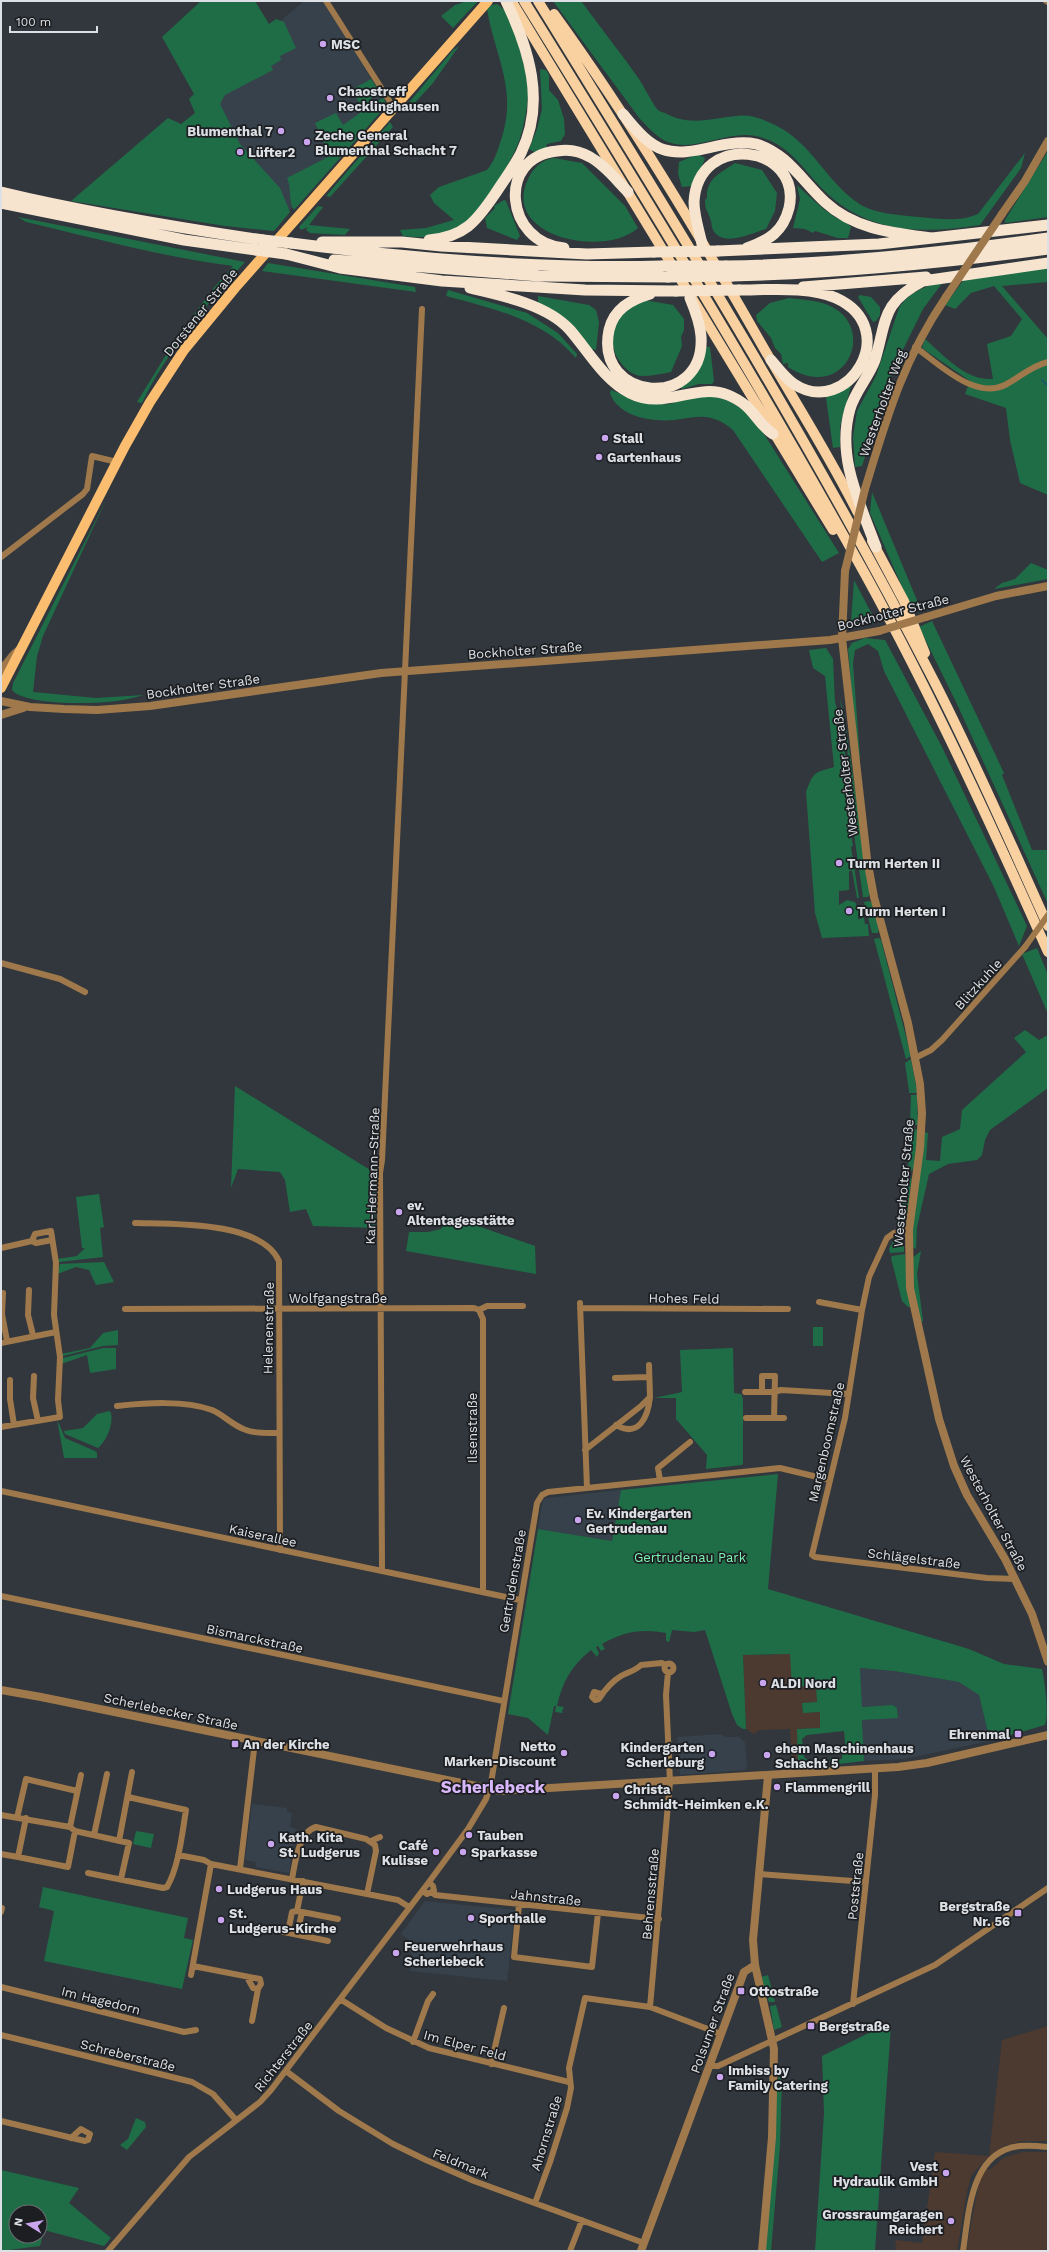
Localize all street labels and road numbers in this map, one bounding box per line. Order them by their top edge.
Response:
street label: Dorstener Straße [160,265,240,359]
street label: Westerholter Weg [856,348,909,459]
street label: Bockholter Straße [836,591,951,634]
street label: Bockholter Straße [467,639,583,662]
street label: Bockholter Straße [145,671,261,702]
street label: Westerholter Straße [830,708,861,838]
street label: Blitzkuhle [952,956,1005,1013]
street label: Karl-Hermann-Straße [363,1107,382,1245]
street label: Westerholter Straße [890,1118,917,1248]
street label: Helenenstraße [260,1282,277,1374]
street label: Hohes Feld [648,1290,720,1307]
street label: Wolfgangstraße [289,1291,387,1306]
street label: Margenboomstraße [805,1381,848,1503]
street label: Ilsenstraße [465,1393,480,1463]
street label: Westerholter Straße [957,1453,1030,1573]
street label: Kaiserallee [228,1521,298,1550]
street label: Gertrudenstraße [496,1528,529,1634]
street label: Schlägelstraße [867,1545,961,1572]
street label: Bismarckstraße [205,1621,305,1656]
street label: Scherlebecker Straße [102,1690,239,1733]
street label: Behrensstraße [639,1848,662,1940]
street label: Poststraße [844,1851,867,1921]
street label: Jahnstraße [510,1886,582,1909]
street label: Polsumer Straße [687,1971,738,2075]
street label: Im Hagedorn [60,1983,142,2018]
street label: Richterstraße [251,2018,316,2095]
street label: Im Elper Feld [422,2027,508,2064]
street label: Schreberstraße [79,2036,177,2075]
street label: Ahornstraße [528,2094,565,2173]
street label: Feldmark [431,2145,492,2182]

